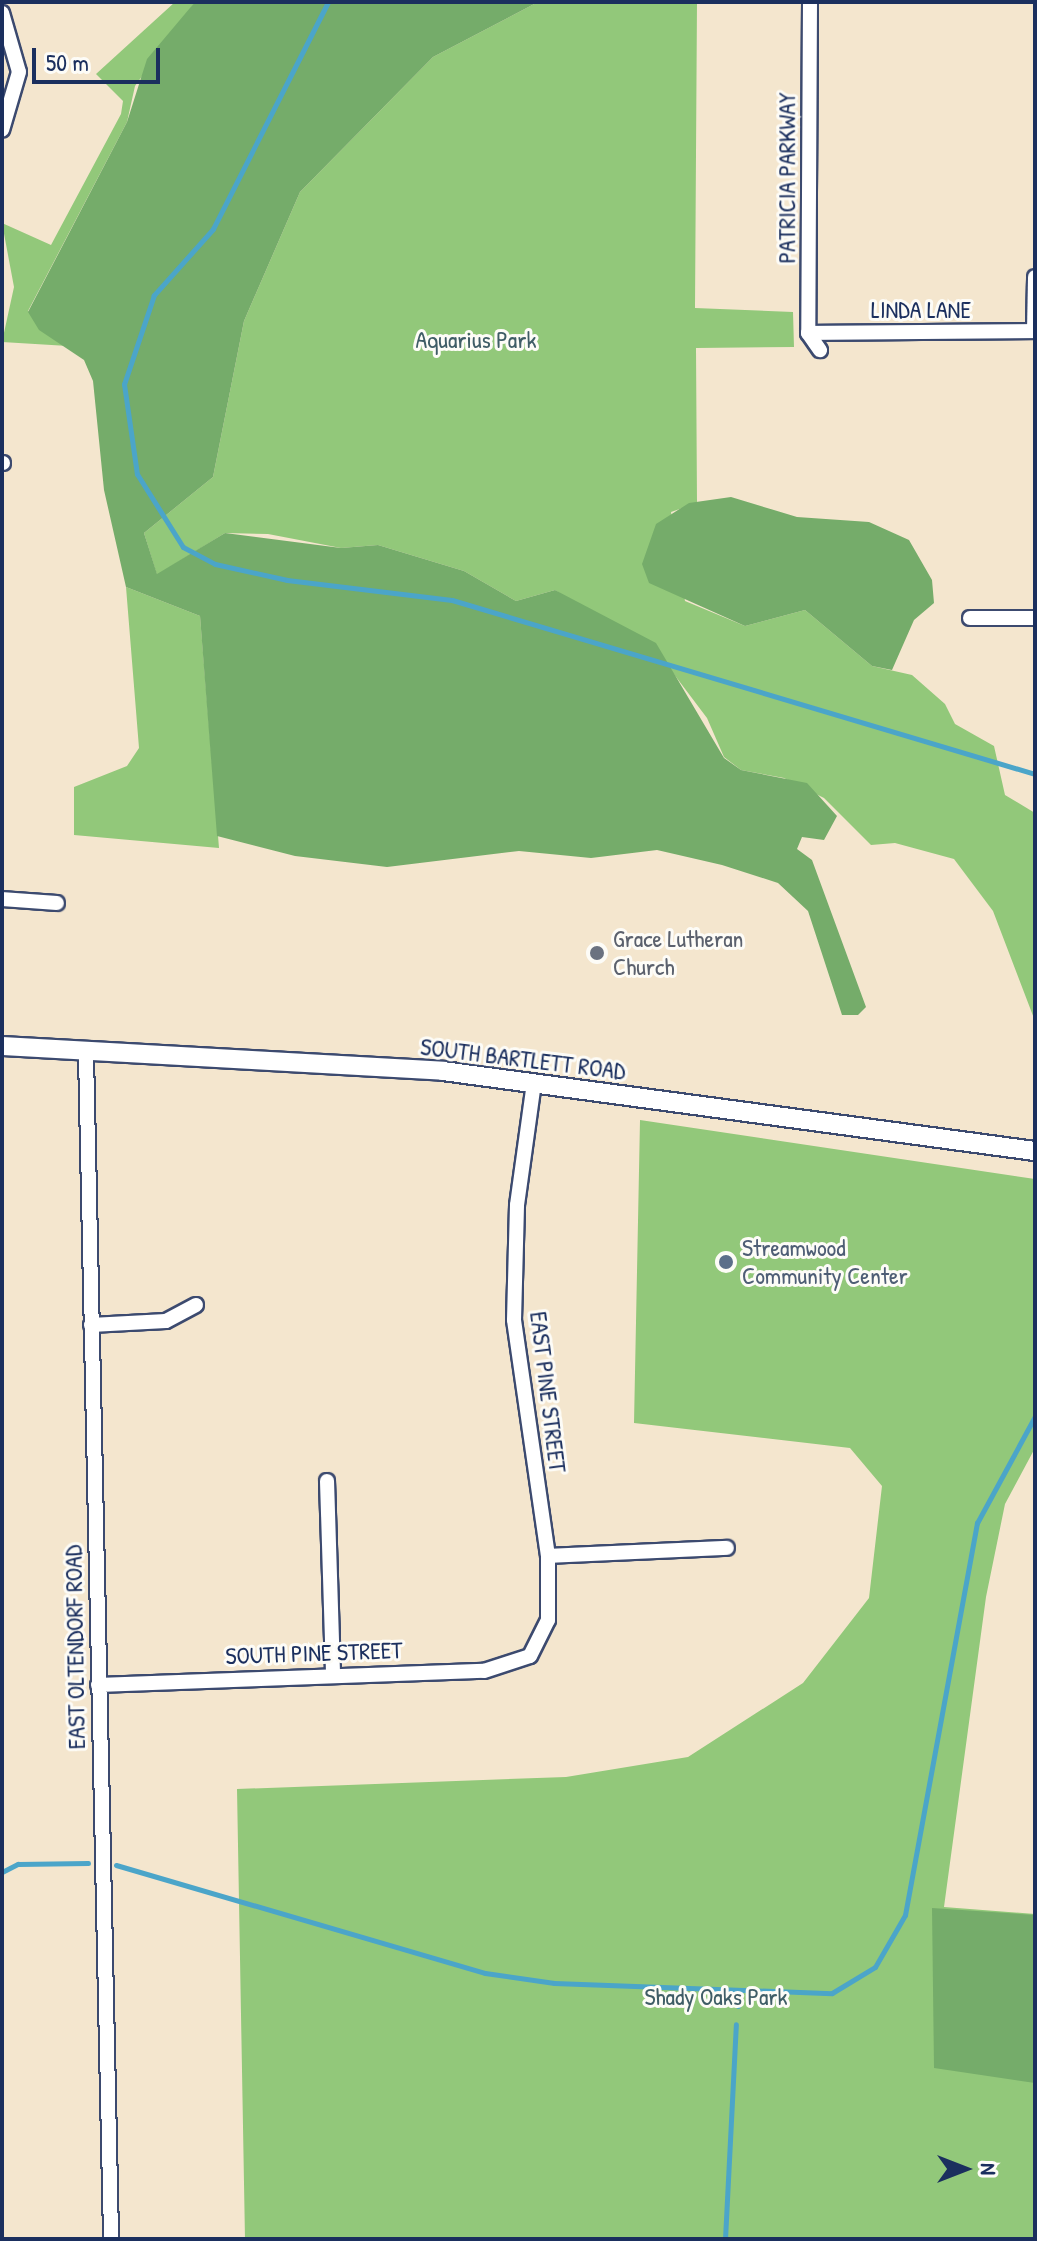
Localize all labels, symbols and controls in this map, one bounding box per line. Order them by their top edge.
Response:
scale bar [36,32,164,82]
text: 50 m [46,46,89,78]
street label: PATRICIA PARKWAY [773,93,801,263]
street label: LINDA LANE [871,296,971,324]
park label: Aquarius Park [416,326,536,354]
place label: Grace Lutheran Church [613,925,743,981]
marker: Grace Lutheran Church [588,944,606,962]
street label: SOUTH BARTLETT ROAD [419,1032,627,1086]
place label: Streamwood Community Center [742,1234,908,1290]
marker: Streamwood Community Center [717,1253,735,1271]
street label: EAST PINE STREET [524,1310,572,1474]
street label: EAST OLTENDORF ROAD [59,1545,91,1749]
street label: SOUTH PINE STREET [225,1636,403,1670]
park label: Shady Oaks Park [644,1983,788,2011]
north arrow [925,2129,1005,2209]
text: N [974,2163,1004,2175]

